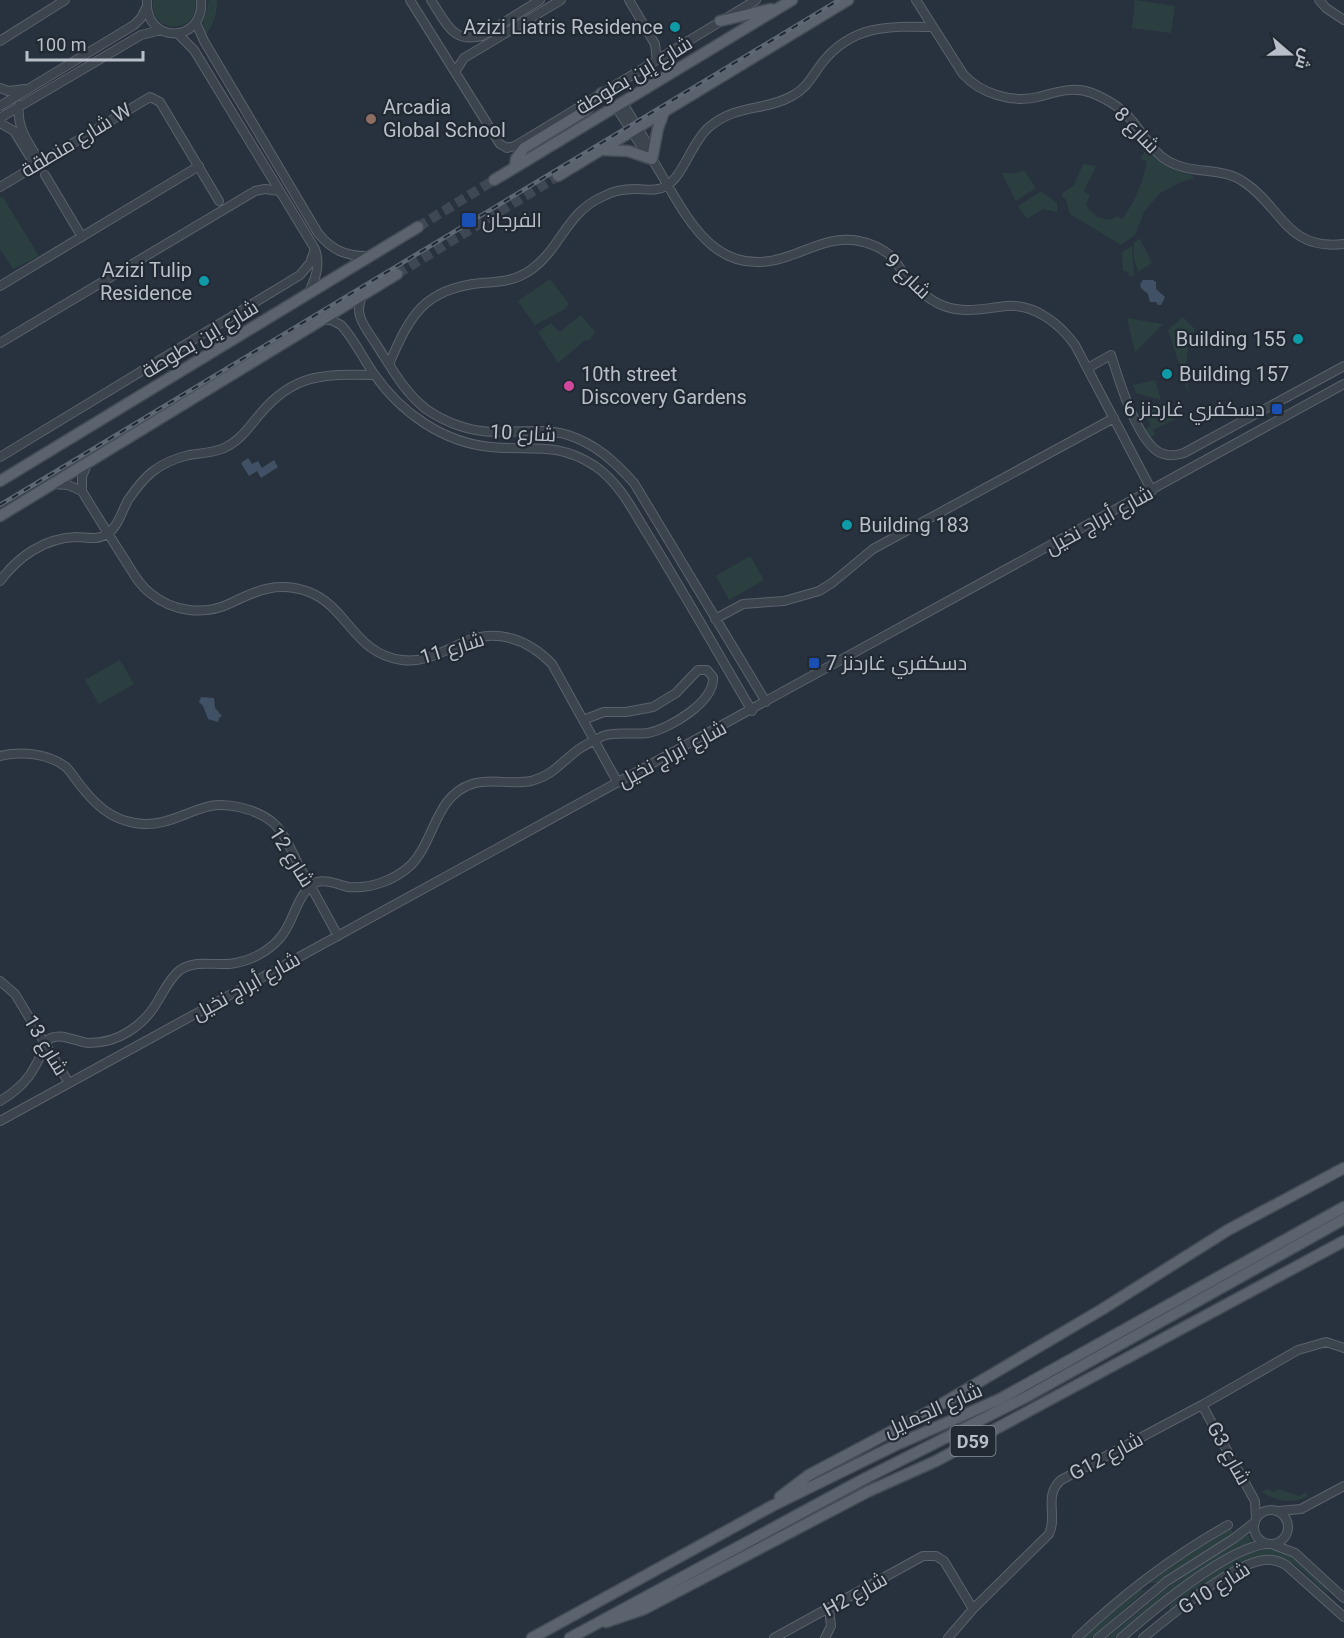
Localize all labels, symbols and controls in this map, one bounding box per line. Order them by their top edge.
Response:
place label: Azizi Liatris Residence [463,15,663,39]
marker: Azizi Liatris Residence [668,20,682,34]
scale bar [27,24,142,62]
north arrow [1260,24,1320,84]
street label: شارع إبن بطوطة [571,31,698,121]
text: 100 m [36,34,87,55]
text: ش [1291,46,1316,72]
place label: Arcadia Global School [383,95,506,142]
street label: شارع منطقة W [16,98,137,184]
street label: شارع 8 [1108,102,1165,159]
marker: Arcadia Global School [364,112,378,126]
place label: الفرجان [482,208,542,233]
marker: الفرجان [460,211,478,229]
street label: شارع 9 [879,248,936,305]
place label: Azizi Tulip Residence [100,258,192,305]
marker: Azizi Tulip Residence [197,274,211,288]
street label: شارع إبن بطوطة [137,295,264,385]
place label: Building 155 [1176,327,1286,351]
marker: Building 155 [1291,332,1305,346]
place label: 10th street Discovery Gardens [581,362,747,409]
place label: Building 157 [1179,362,1289,386]
marker: Building 157 [1160,367,1174,381]
marker: 10th street Discovery Gardens [562,379,576,393]
place label: دسكفري غاردنز 6 [1124,397,1265,425]
marker: دسكفري غاردنز 6 [1270,402,1284,416]
street label: شارع 10 [489,419,557,449]
street label: شارع أبراج نخيل [1041,481,1158,561]
place label: Building 183 [859,513,969,537]
marker: Building 183 [840,518,854,532]
street label: شارع 11 [417,627,488,671]
place label: دسكفري غاردنز 7 [826,651,967,679]
marker: دسكفري غاردنز 7 [807,656,821,670]
street label: شارع أبراج نخيل [614,715,731,794]
street label: شارع 12 [263,823,320,892]
street label: شارع أبراج نخيل [188,947,305,1027]
street label: شارع 13 [17,1010,73,1081]
street label: شارع الجمايل [880,1378,987,1444]
street label: G3 شارع [1200,1417,1256,1490]
road number: D59 [950,1426,996,1456]
street label: G12 شارع [1065,1427,1148,1487]
street label: G10 شارع [1174,1557,1255,1621]
street label: H2 شارع [819,1567,892,1623]

